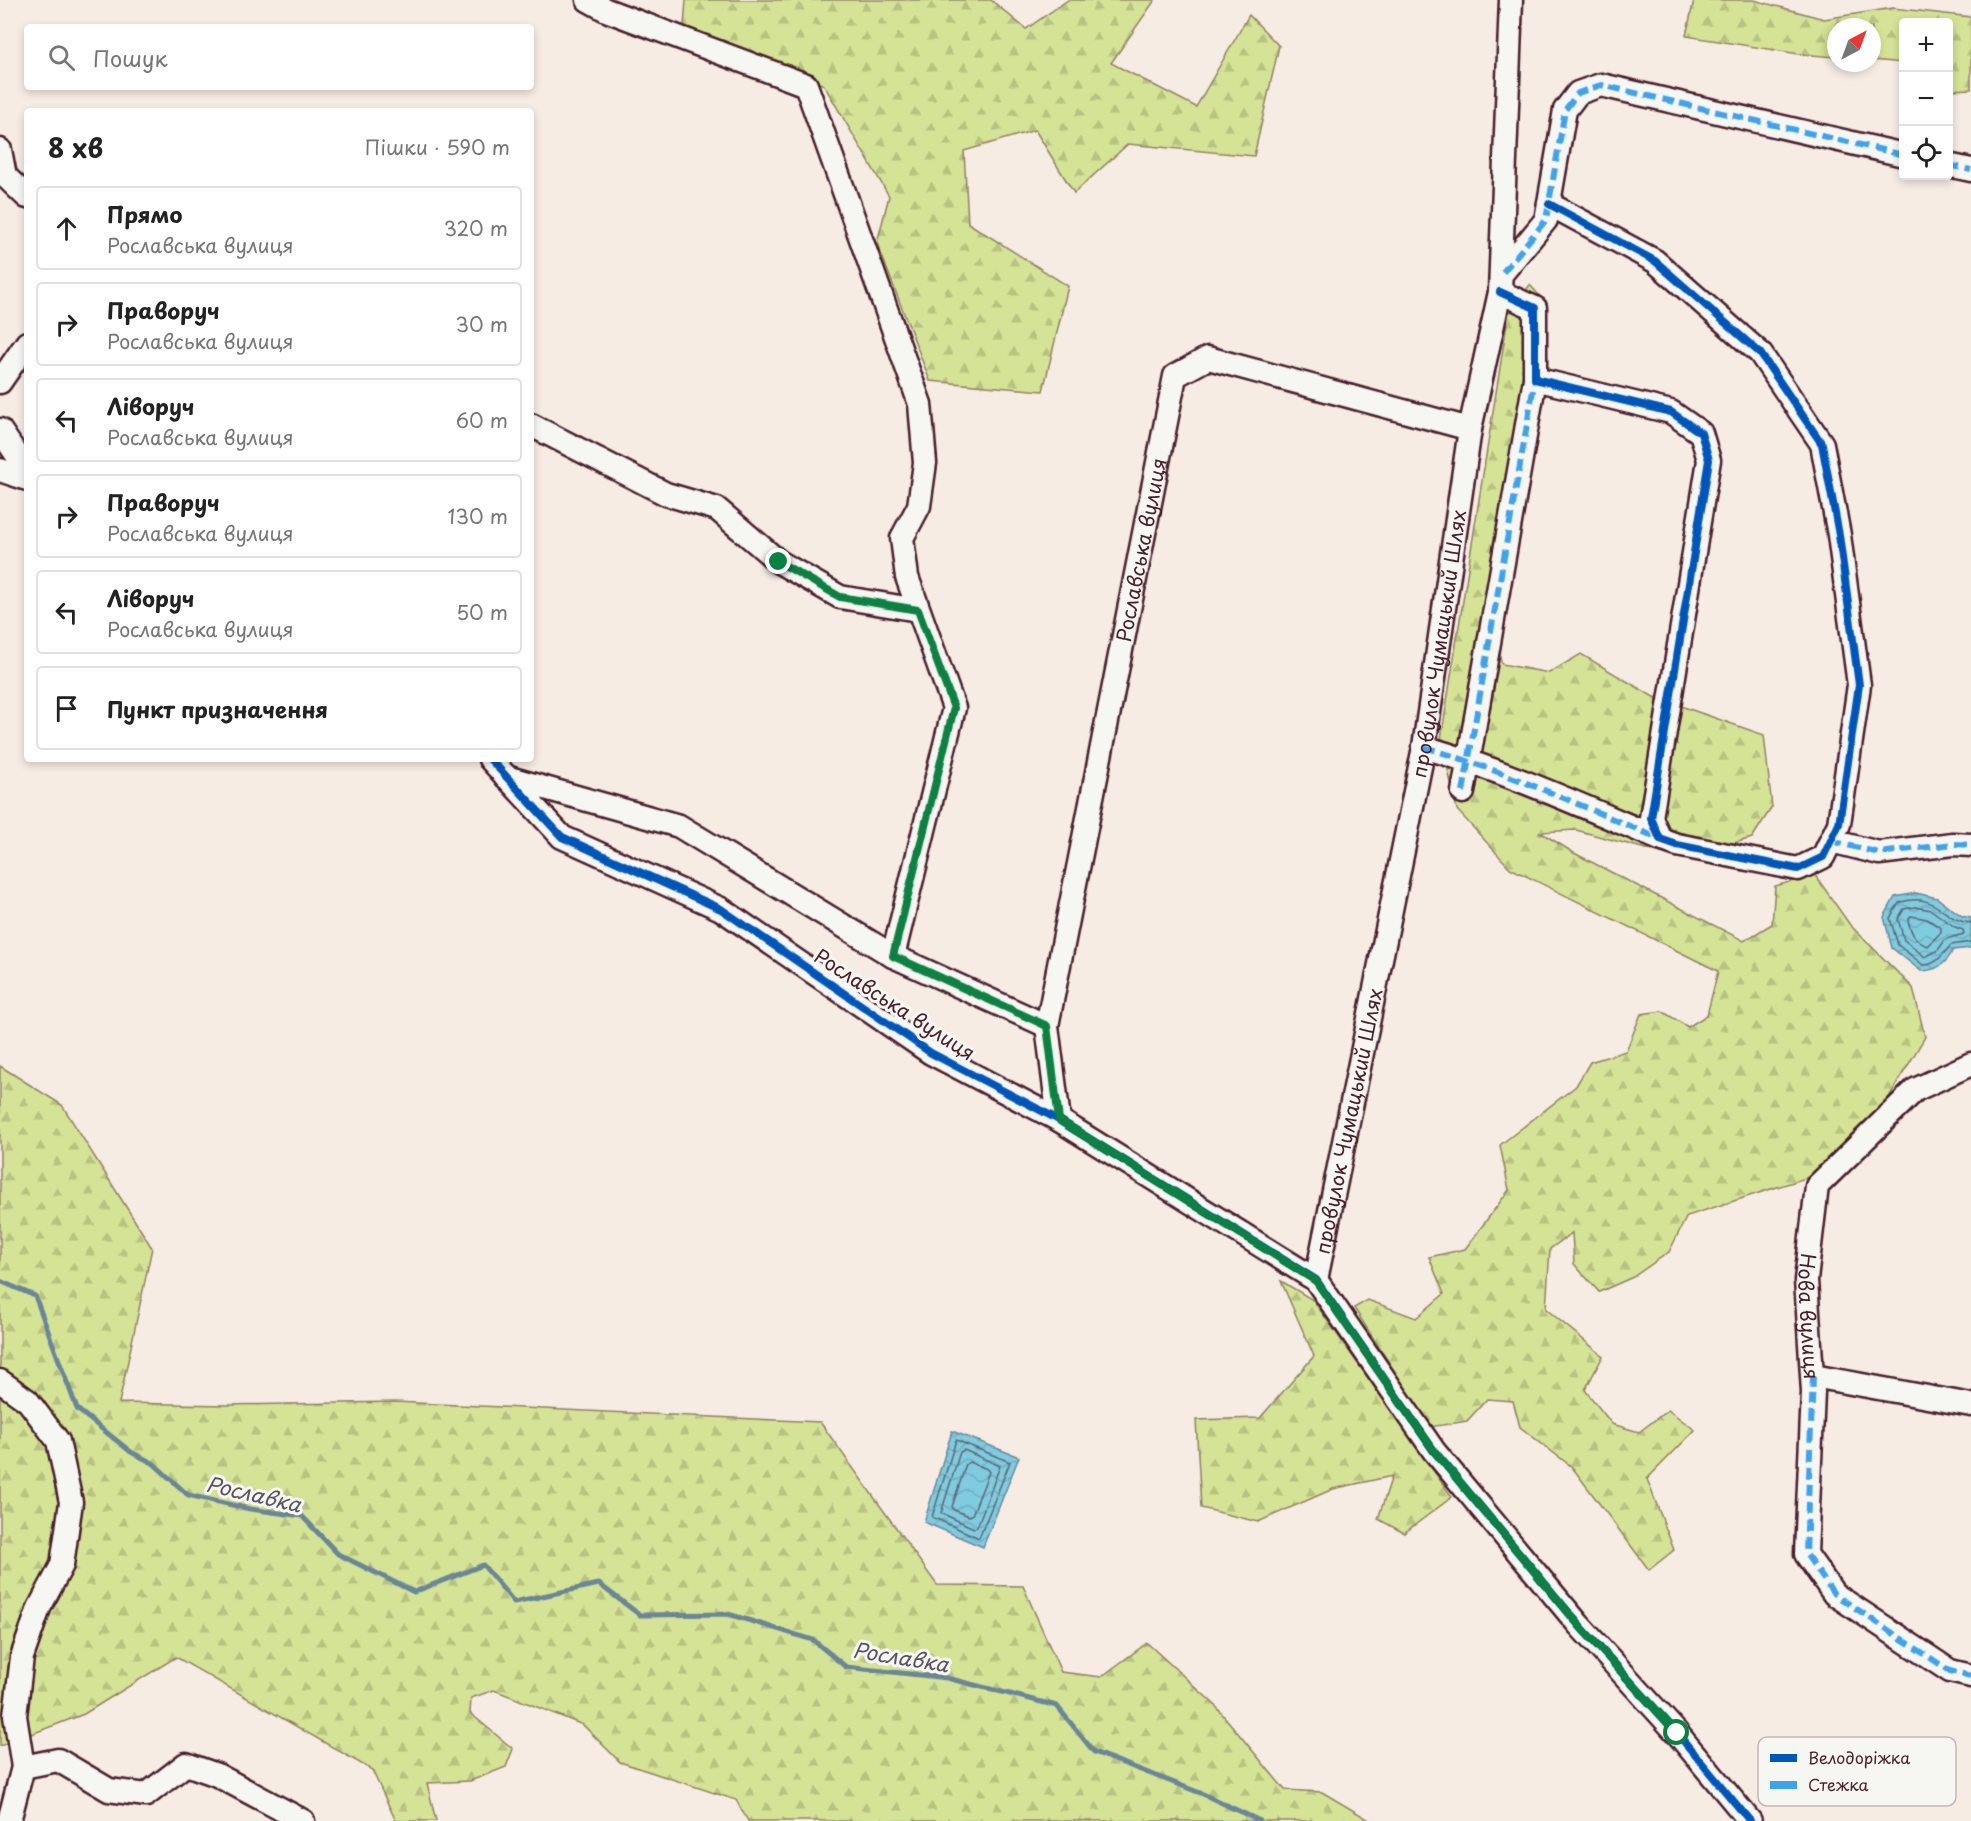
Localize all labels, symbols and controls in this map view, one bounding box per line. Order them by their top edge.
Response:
north arrow [1827,18,1881,72]
map controls [1899,18,1953,180]
button: + [1899,18,1953,72]
search box [24,24,534,90]
icon: search [45,41,78,74]
text: Пошук [93,41,168,74]
button: − [1899,72,1953,126]
button: locate [1899,126,1953,180]
text: 8 хв [48,128,103,167]
text: Пішки · 590 m [365,132,510,162]
text: Прямо [107,197,182,230]
icon: ahead [50,212,83,245]
text: 320 m [444,213,508,243]
text: Рославська вулиця [107,230,293,260]
text: Праворуч [107,293,220,326]
icon: right [50,308,83,341]
text: 30 m [455,309,508,339]
text: Рославська вулиця [107,326,293,356]
text: Ліворуч [107,389,194,422]
icon: left [50,404,83,437]
text: 60 m [456,405,508,435]
text: Рославська вулиця [107,422,293,452]
street label: Рославська вулиця [1108,455,1173,644]
text: Праворуч [107,485,220,518]
icon: right [50,500,83,533]
text: 130 m [448,501,508,531]
street label: провулок Чумацький Шлях [1403,508,1473,780]
text: Рославська вулиця [107,518,293,548]
route end [765,548,791,574]
text: Ліворуч [107,581,194,614]
icon: left [50,596,83,629]
text: 50 m [456,597,508,627]
text: Рославська вулиця [107,614,293,644]
icon: arrive [50,692,83,725]
text: Пункт призначення [107,692,328,725]
street label: Рославська вулиця [809,941,981,1067]
street label: провулок Чумацький Шлях [1307,986,1390,1257]
street label: Нова вулиця [1791,1252,1827,1380]
water label: Рославка [203,1467,305,1520]
water label: Рославка [851,1633,952,1679]
route start [1663,1719,1689,1745]
legend [1758,1737,1956,1806]
text: Велодоріжка [1808,1745,1910,1769]
text: Стежка [1808,1772,1869,1796]

